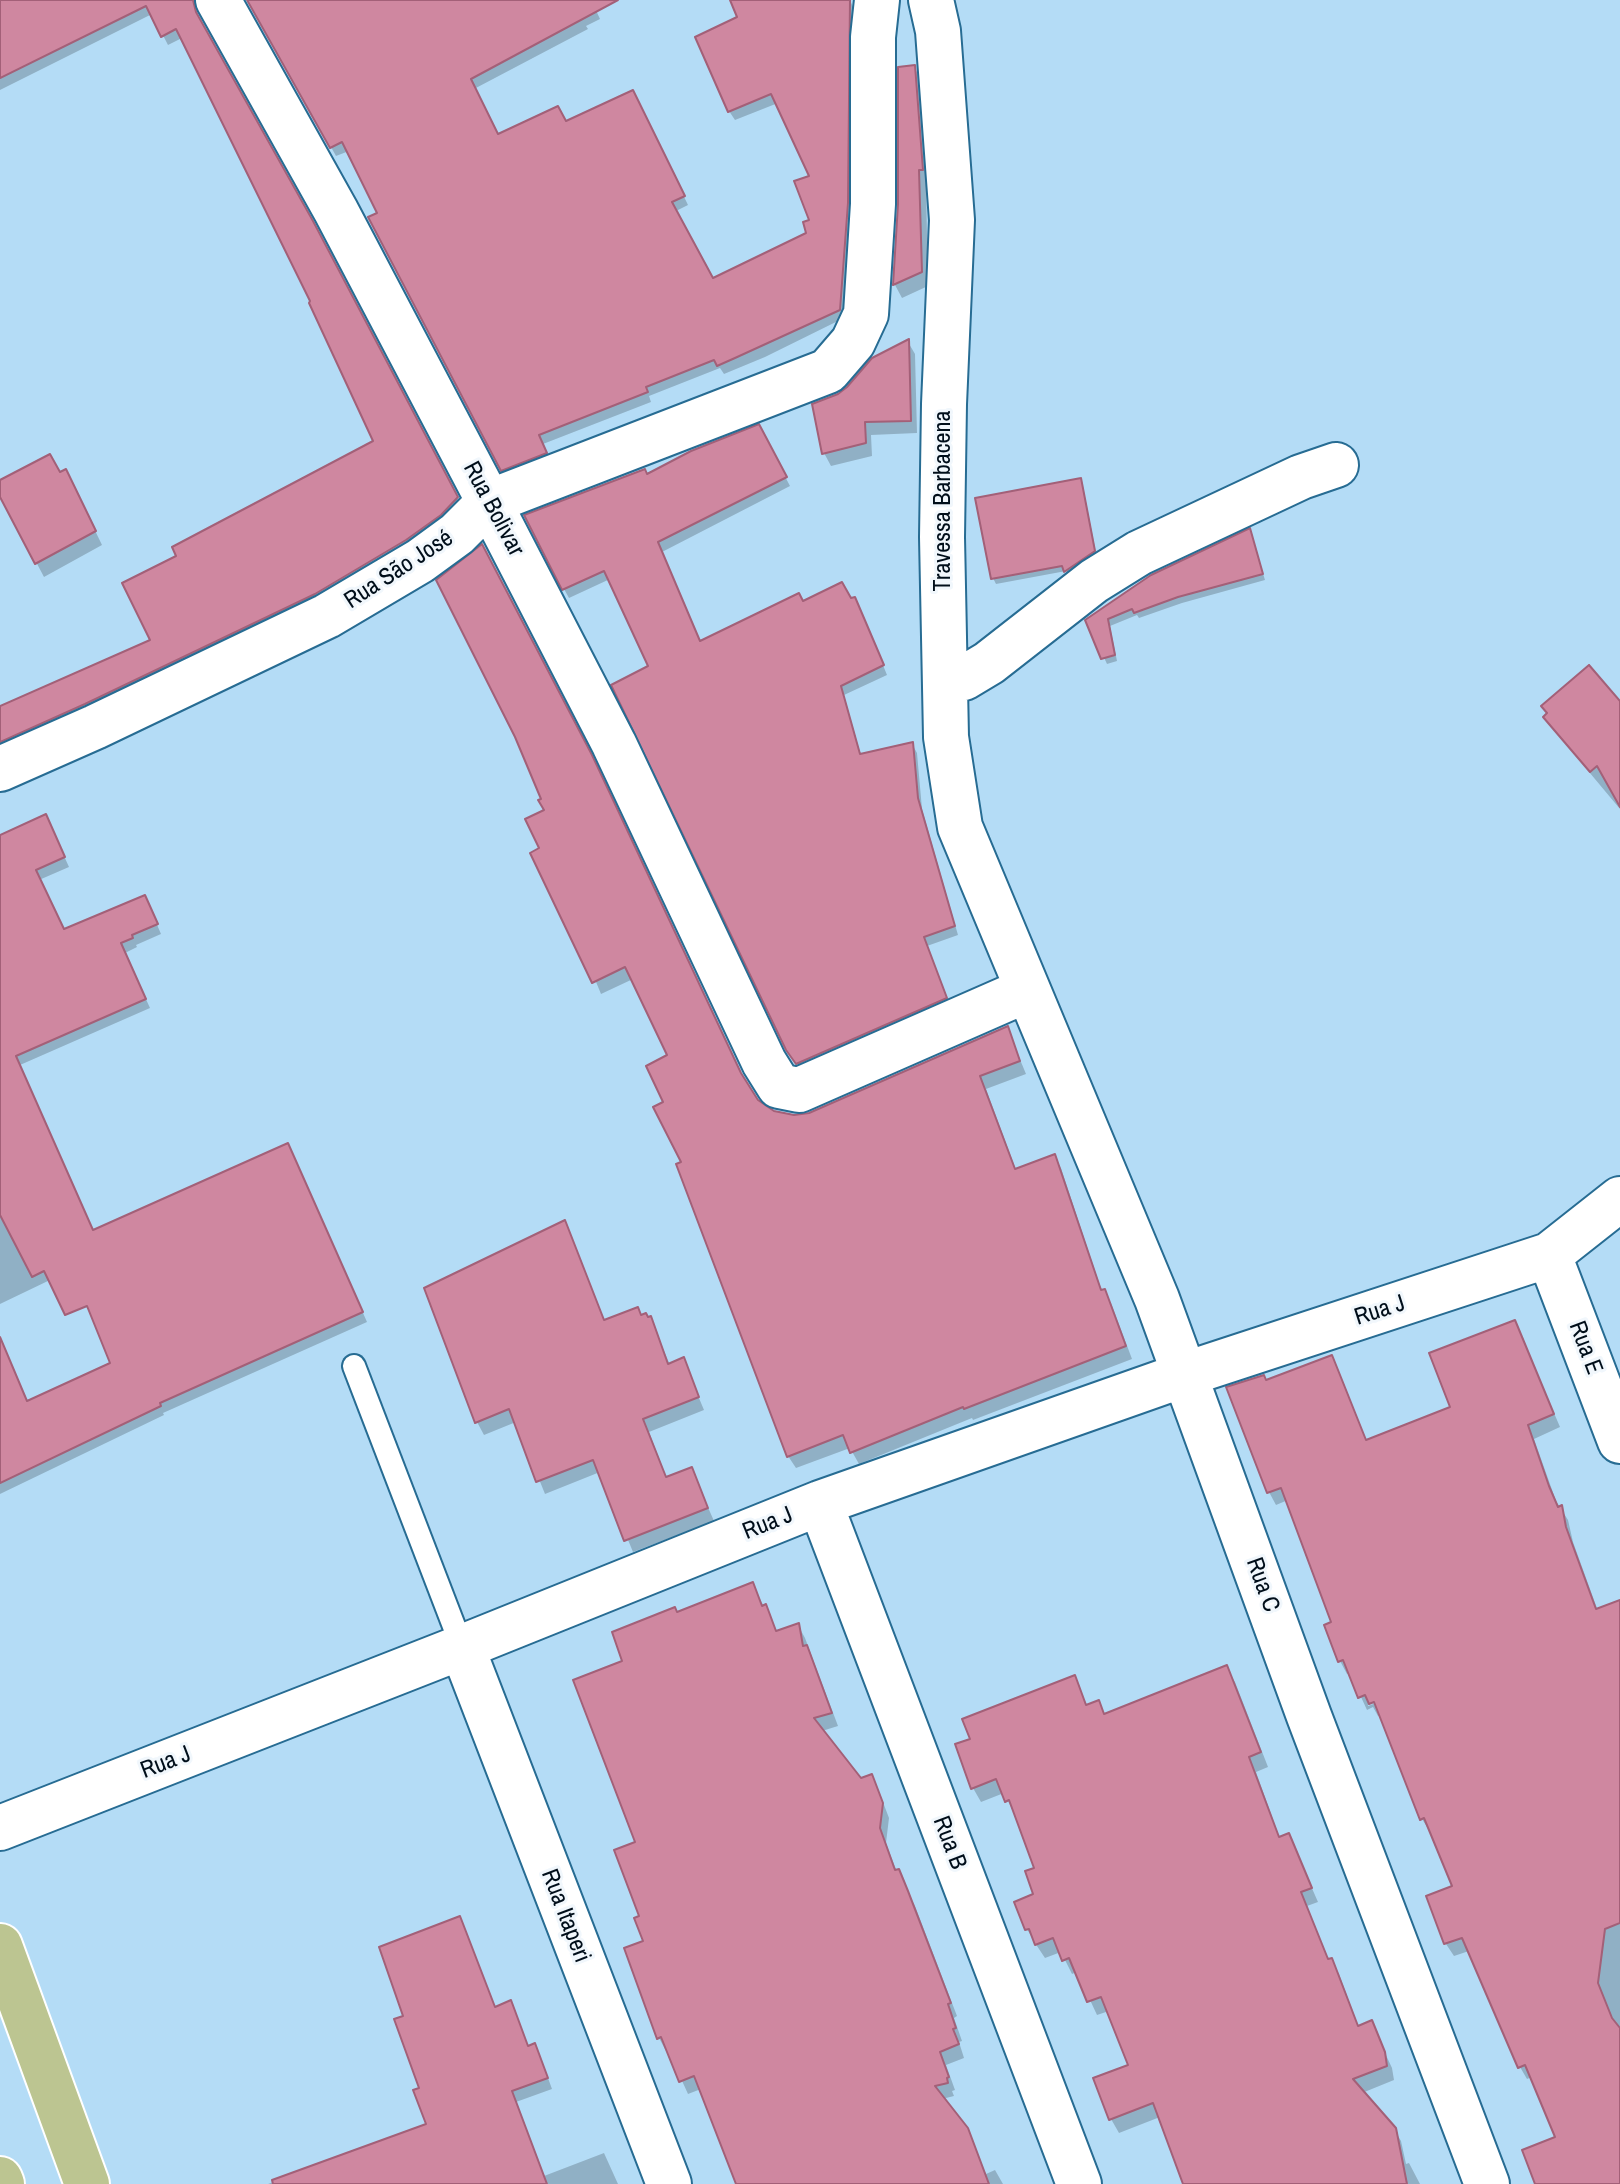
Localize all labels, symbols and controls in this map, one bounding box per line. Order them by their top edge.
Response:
street label: Travessa Barbacena [930,411,958,591]
street label: Rua Bolivar [456,457,530,561]
street label: Rua São José [339,524,459,616]
street label: Rua J [1351,1289,1409,1333]
street label: Rua E [1562,1317,1608,1379]
street label: Rua J [739,1501,797,1547]
street label: Rua C [1239,1554,1285,1616]
street label: Rua J [137,1740,195,1786]
street label: Rua B [926,1812,972,1874]
street label: Rua Itaperi [534,1865,596,1967]

